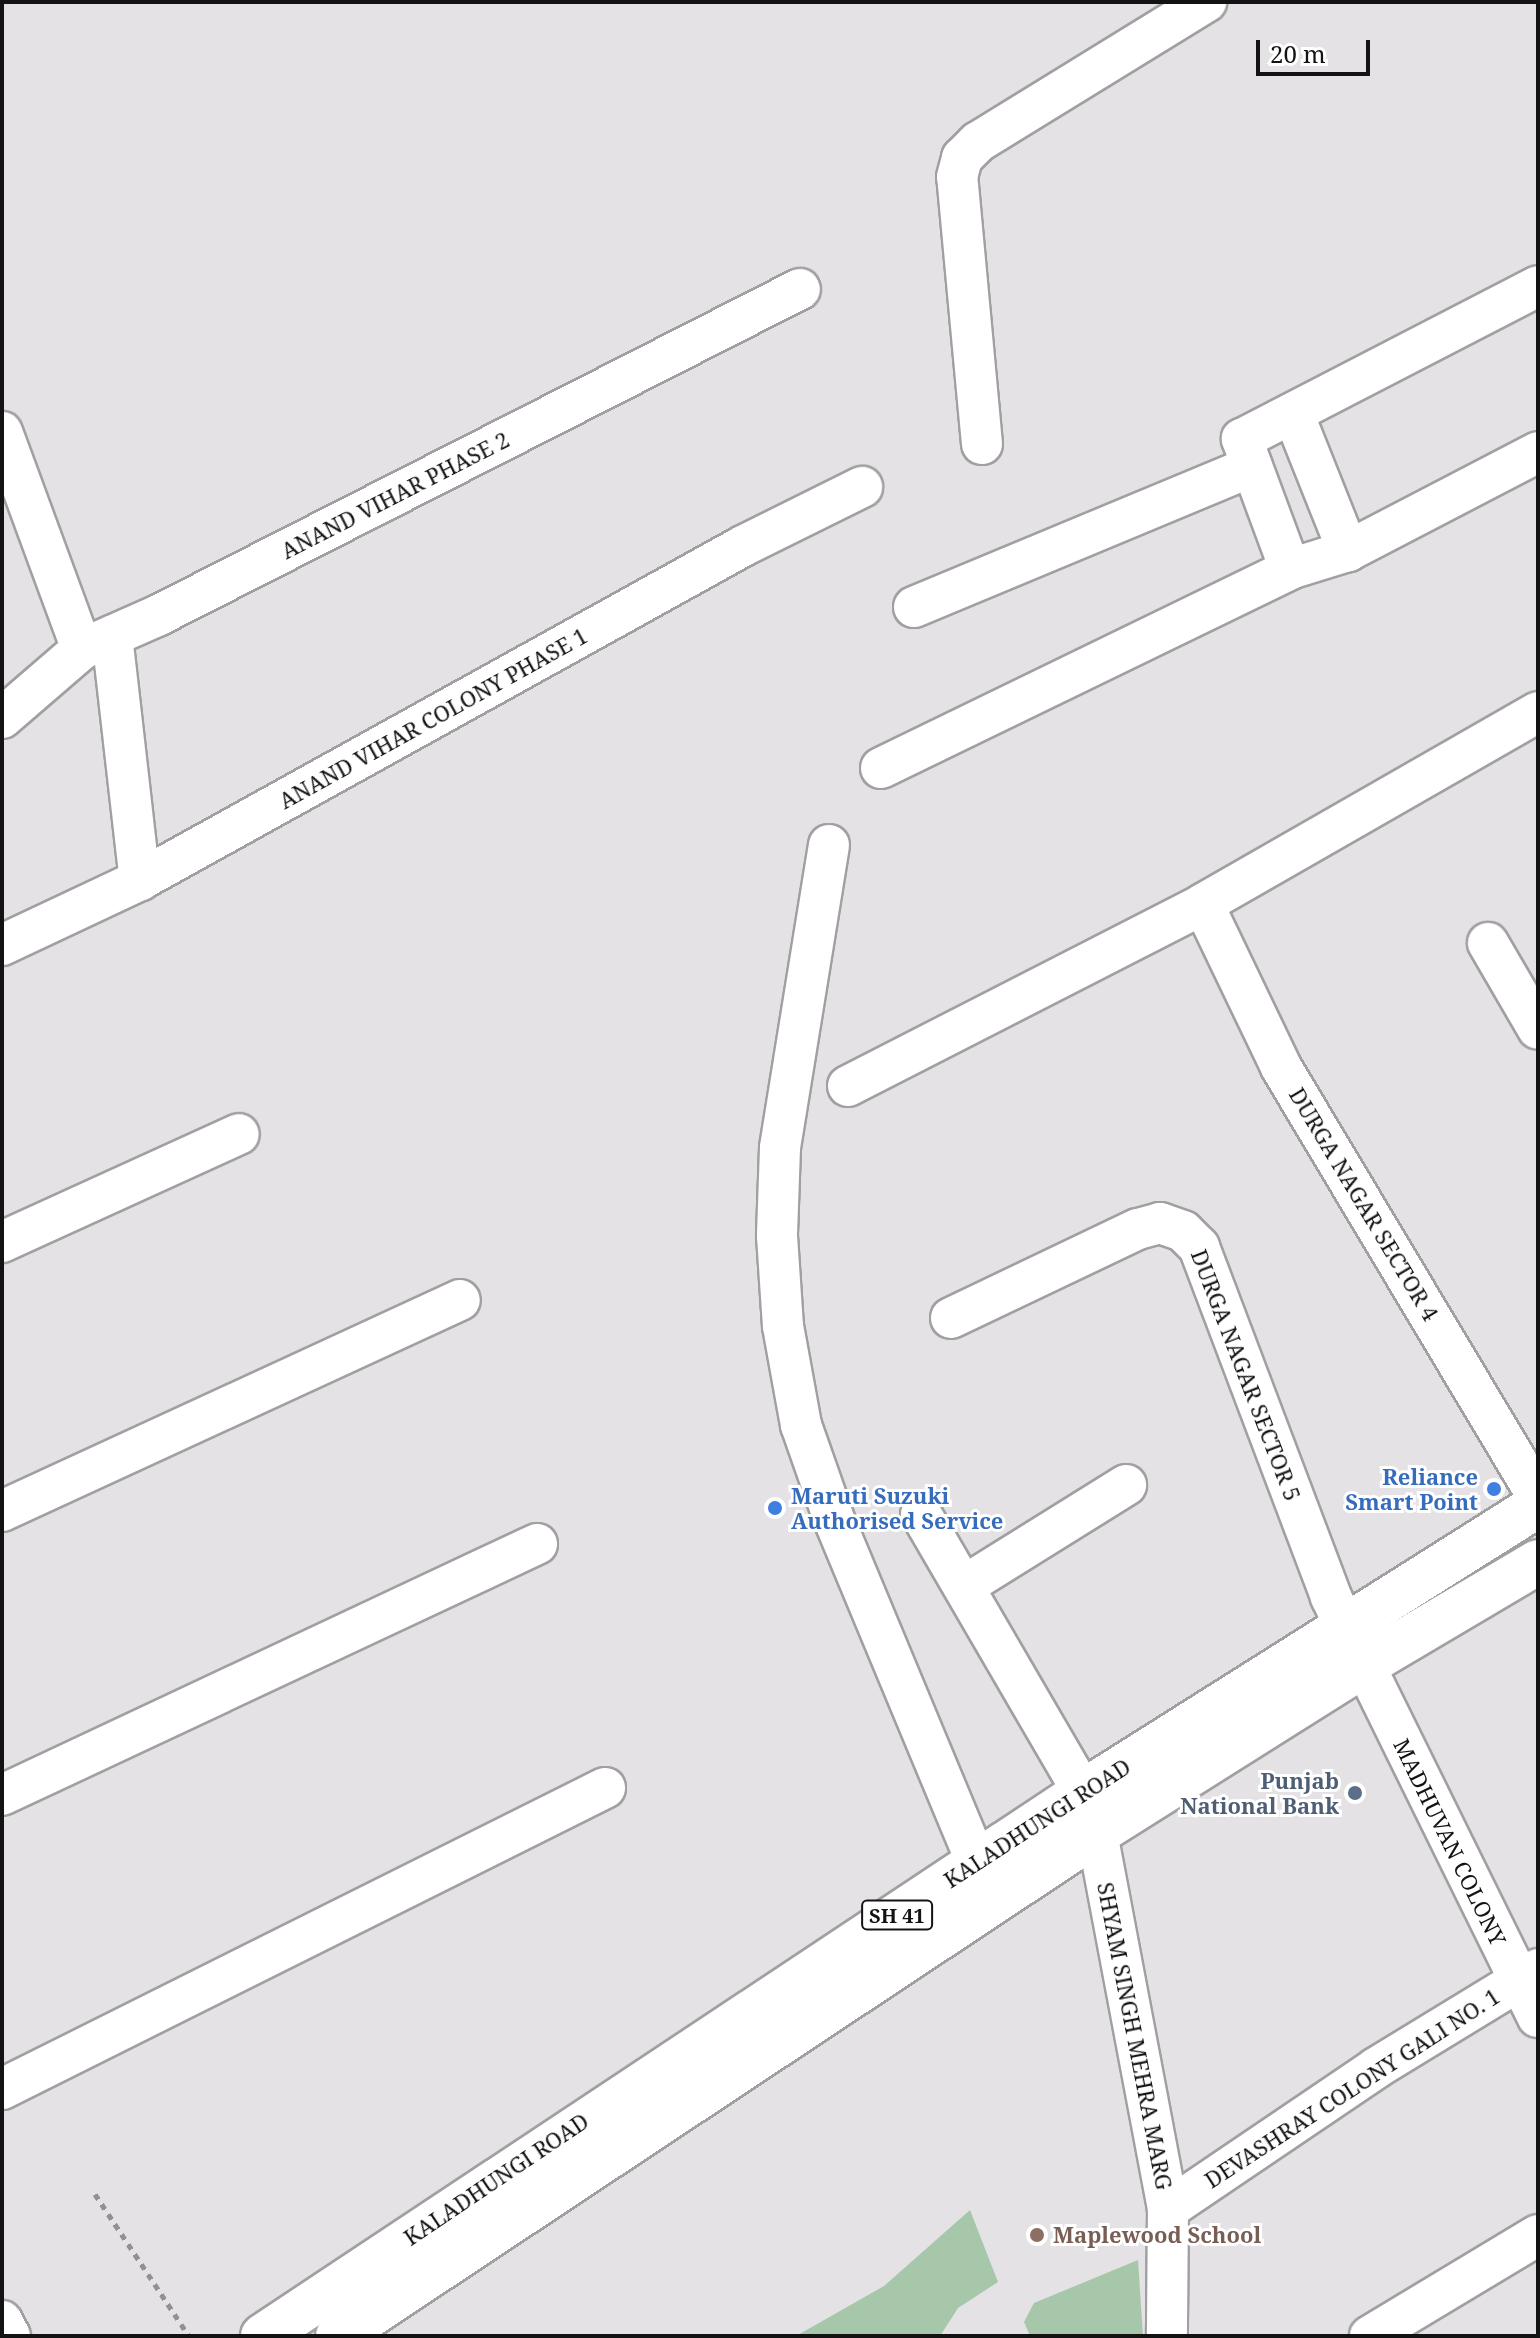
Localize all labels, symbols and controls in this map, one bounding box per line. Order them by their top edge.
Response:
scale bar [1260,24,1374,74]
text: 20 m [1270,37,1326,70]
street label: ANAND VIHAR PHASE 2 [277,426,513,564]
street label: ANAND VIHAR COLONY PHASE 1 [274,622,592,814]
street label: DURGA NAGAR SECTOR 4 [1284,1083,1444,1325]
street label: DURGA NAGAR SECTOR 5 [1186,1246,1306,1504]
place label: Reliance Smart Point [1345,1463,1478,1514]
marker: Reliance Smart Point [1485,1480,1503,1498]
place label: Maruti Suzuki Authorised Service [791,1482,1003,1534]
marker: Maruti Suzuki Authorised Service [766,1499,784,1517]
street label: MADHUVAN COLONY [1388,1734,1512,1950]
street label: KALADHUNGI ROAD [939,1753,1135,1893]
place label: Punjab National Bank [1180,1767,1339,1818]
marker: Punjab National Bank [1346,1784,1364,1802]
street label: SHYAM SINGH MEHRA MARG [1092,1880,1178,2192]
road number: SH 41 [861,1899,933,1931]
street label: DEVASHRAY COLONY GALI NO. 1 [1200,1983,1504,2193]
street label: KALADHUNGI ROAD [399,2107,593,2251]
place label: Maplewood School [1053,2222,1261,2248]
marker: Maplewood School [1028,2226,1046,2244]

